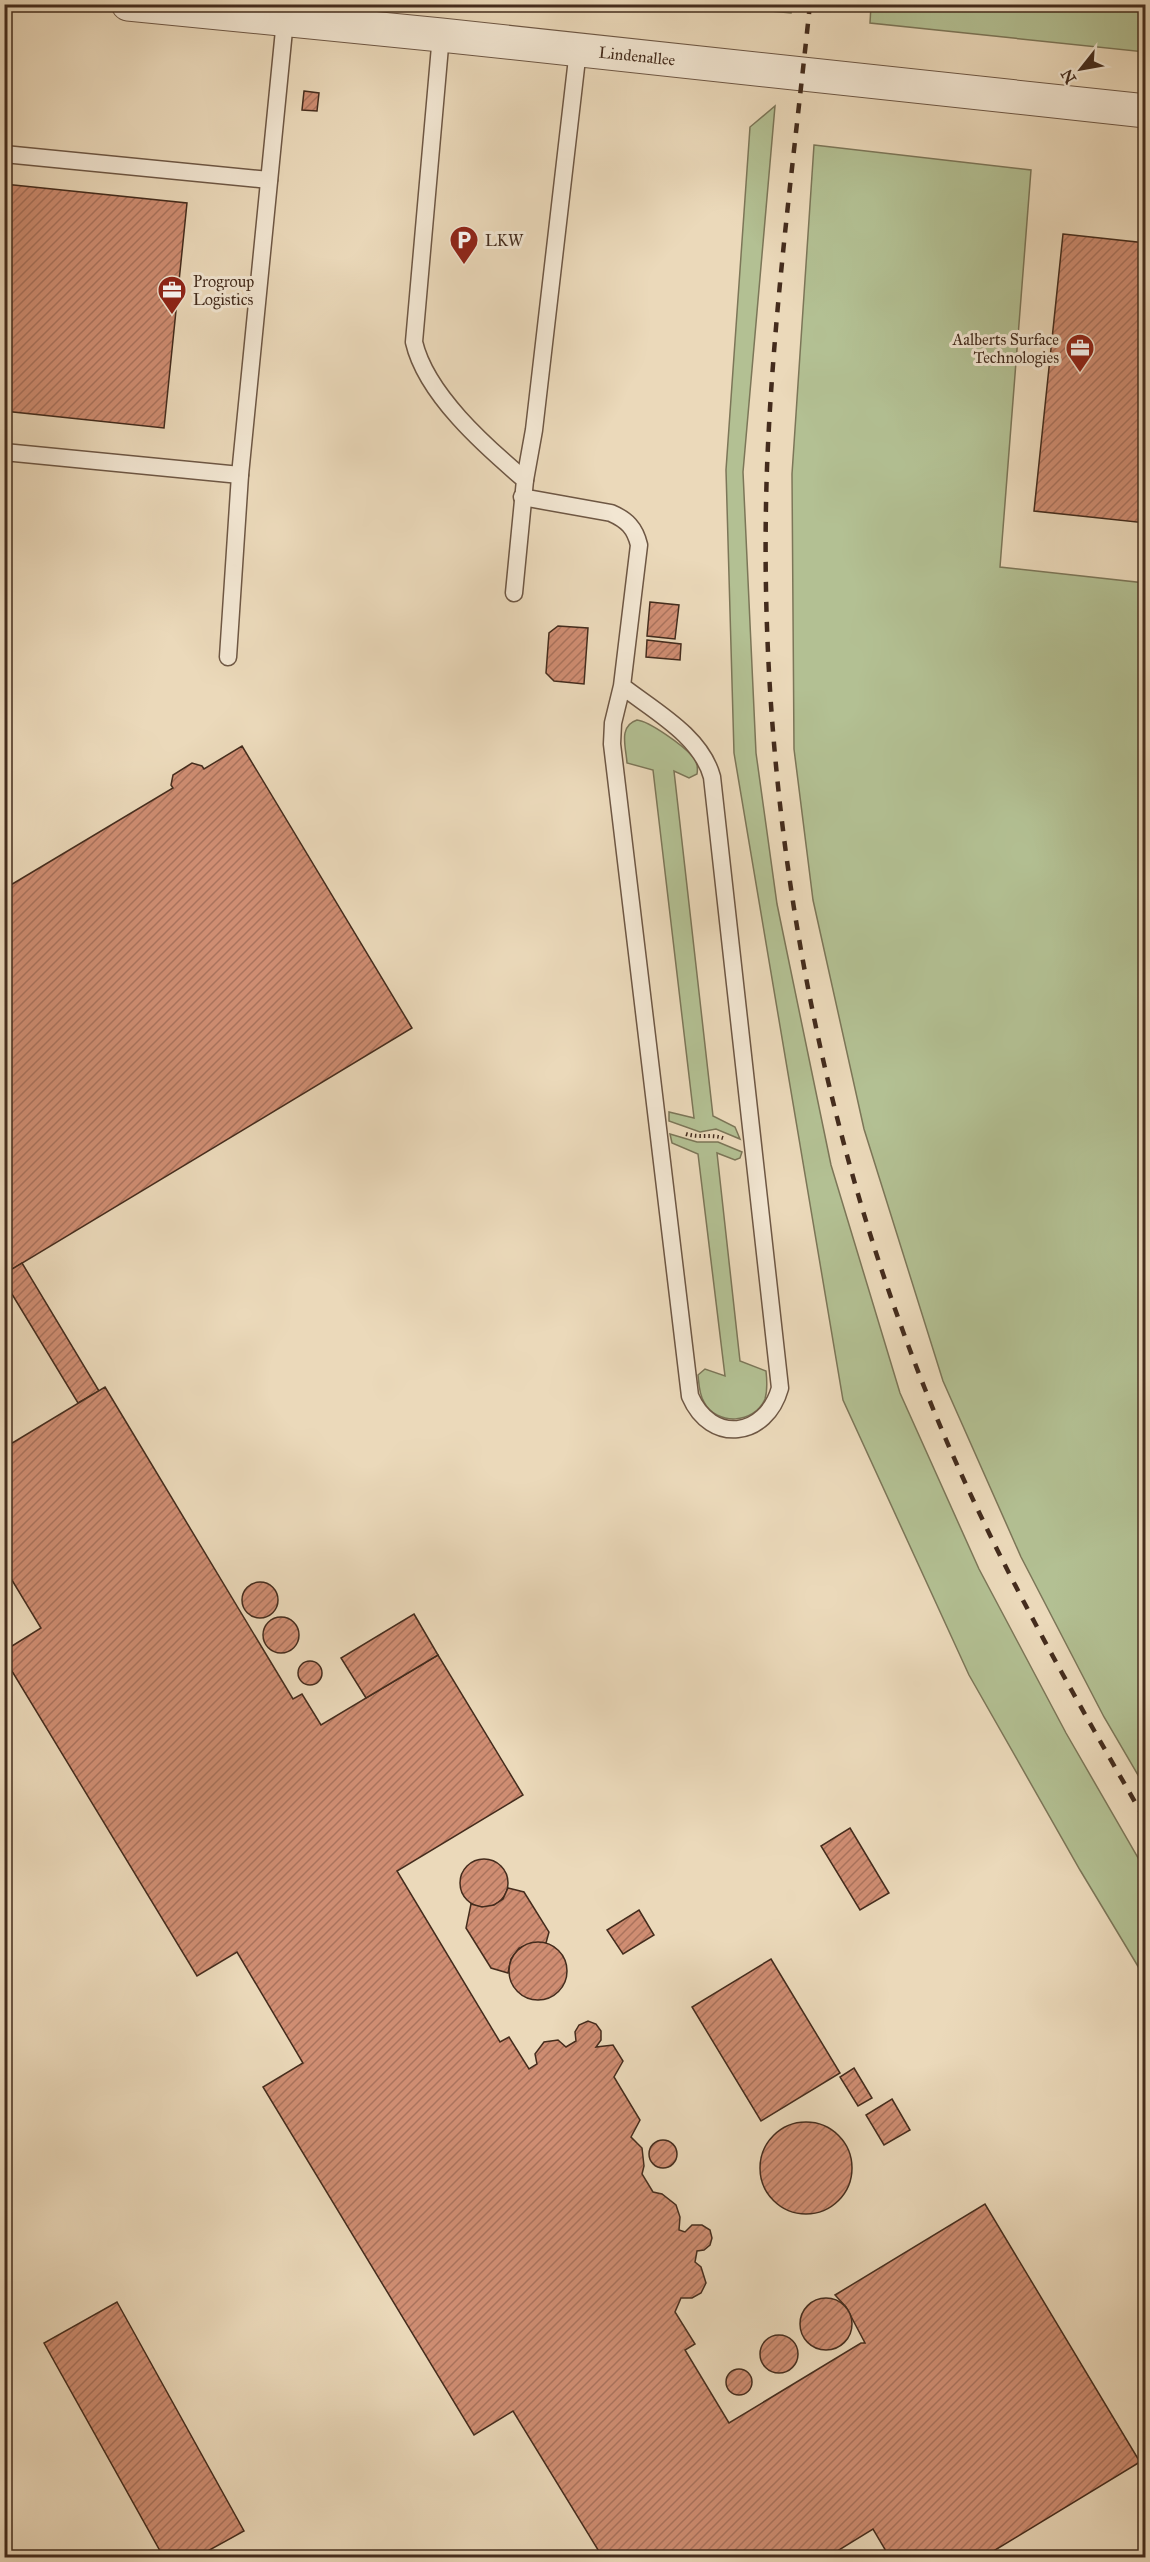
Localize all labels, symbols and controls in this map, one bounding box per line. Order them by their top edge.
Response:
north arrow [1051,39,1111,99]
street label: Lindenallee [598,43,677,70]
text: N [1057,65,1080,87]
parking icon: LKW [448,224,480,266]
place label: LKW [485,231,524,250]
place label: Progroup Logistics [193,272,254,310]
office icon: Progroup Logistics [156,274,188,316]
place label: Aalberts Surface Technologies [951,330,1059,368]
office icon: Aalberts Surface Technologies [1064,332,1096,374]

